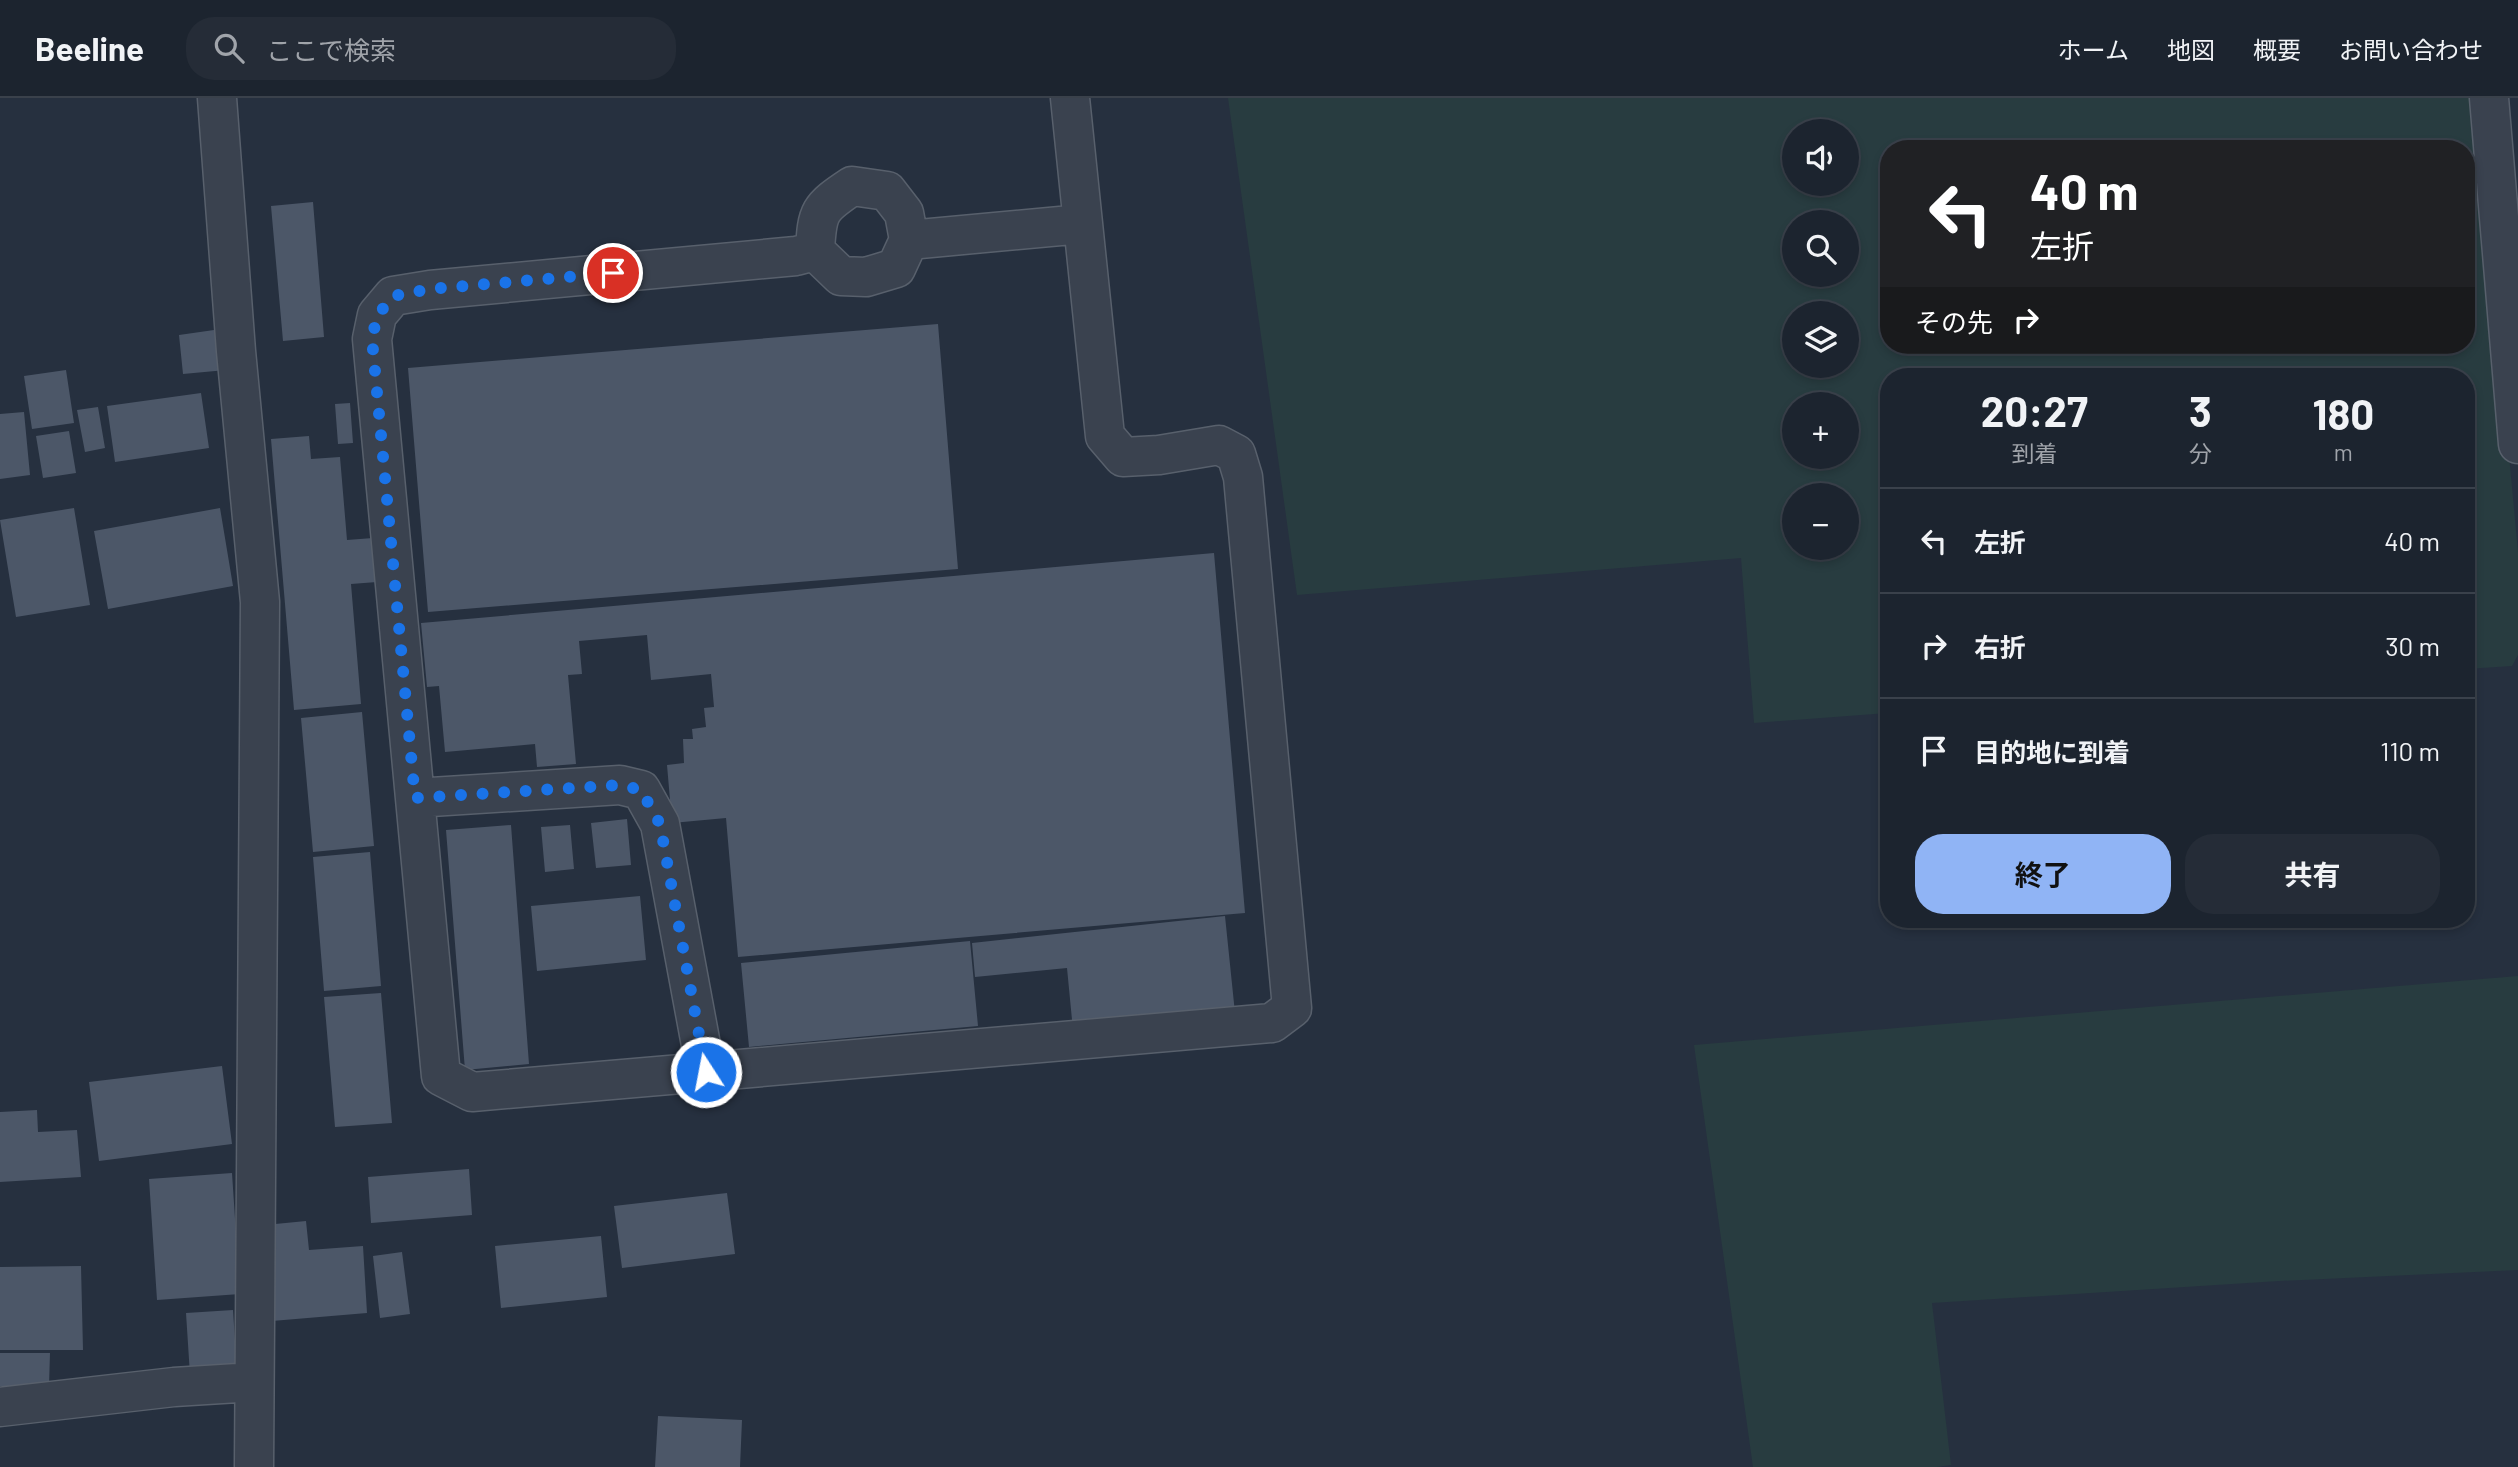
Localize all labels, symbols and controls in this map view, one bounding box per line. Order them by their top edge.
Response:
search box [186,17,676,80]
text: Beeline [35,28,144,68]
icon: search [210,29,248,67]
text: ここで検索 [266,34,396,65]
text: ホーム [2058,35,2129,64]
text: 地図 [2167,35,2215,64]
text: 概要 [2253,35,2301,64]
text: お問い合わせ [2339,35,2483,64]
map controls [1782,119,1859,560]
button: sound [1782,119,1859,196]
text: 40 m [2030,161,2138,220]
icon: left [1915,168,2006,259]
button: search [1782,210,1859,287]
text: 左折 [2030,226,2094,264]
pin [583,243,643,303]
icon: arrive [594,254,632,292]
button: layers [1782,301,1859,378]
icon: right [2007,301,2045,339]
text: その先 [1915,306,1993,337]
text: 20:27 [1981,385,2088,435]
text: 3 [2189,385,2212,435]
text: 180 [2313,388,2374,438]
button: + [1782,392,1859,469]
text: m [2334,438,2353,466]
text: 到着 [2011,439,2057,467]
text: 分 [2189,439,2212,467]
button: − [1782,483,1859,560]
icon: left [1915,522,1953,560]
text: 40 m [2384,525,2440,556]
text: 左折 [1974,526,2026,557]
icon: right [1915,627,1953,665]
text: 30 m [2385,630,2440,661]
text: 右折 [1974,631,2026,662]
icon: arrive [1915,732,1953,770]
text: 110 m [2380,735,2440,766]
text: 目的地に到着 [1974,736,2130,767]
button: 終了 [1915,834,2171,914]
button: 共有 [2185,834,2440,914]
position arrow [669,1035,743,1109]

